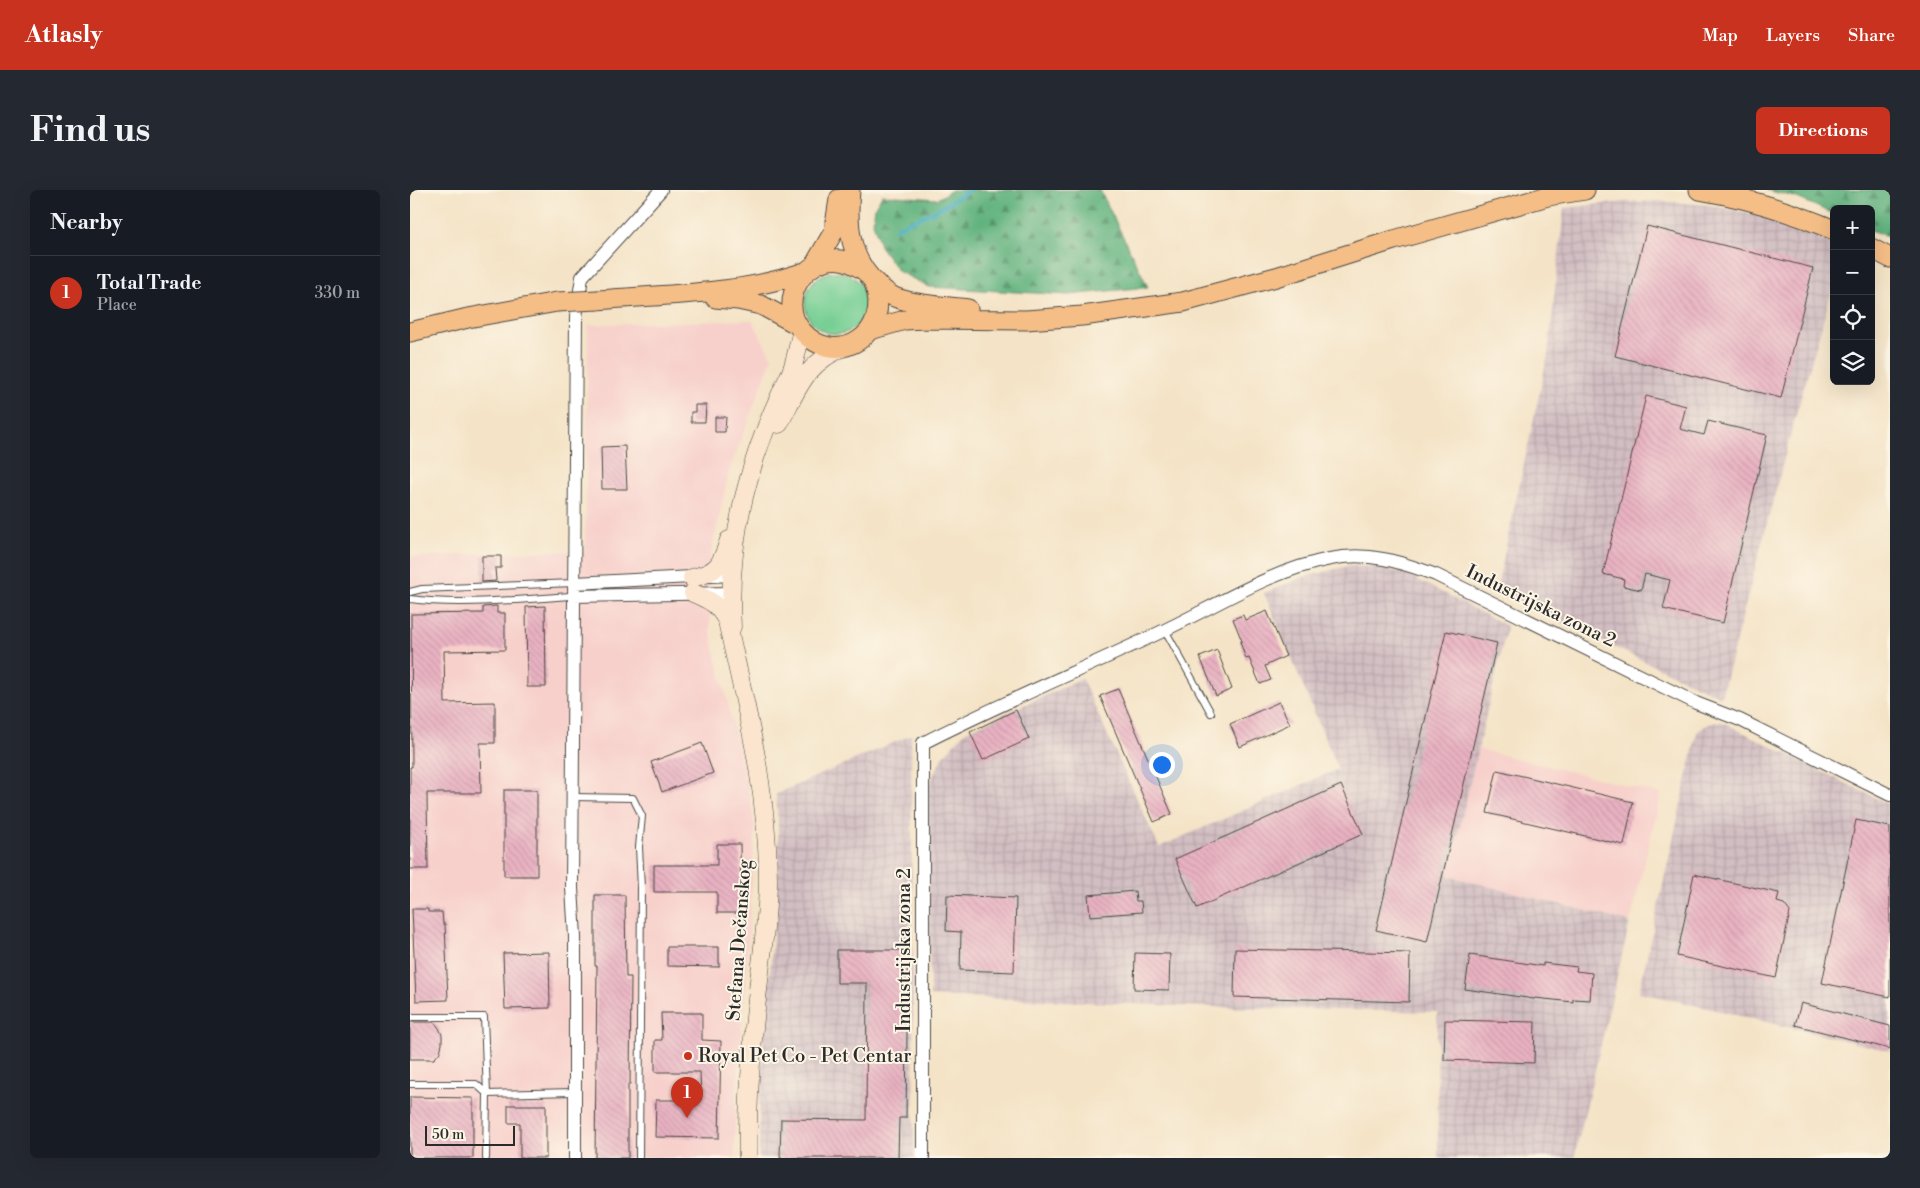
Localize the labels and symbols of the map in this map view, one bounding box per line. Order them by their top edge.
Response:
street label: Industrijska zona 2 [1462,559,1620,653]
your location [1149,752,1175,778]
street label: Stefana Dečanskog [721,858,757,1022]
street label: Industrijska zona 2 [892,868,916,1032]
place label: Royal Pet Co - Pet Centar [698,1044,912,1068]
marker: Royal Pet Co - Pet Centar [682,1050,694,1062]
pin: 1 [671,1077,703,1118]
scale bar [425,1123,515,1146]

